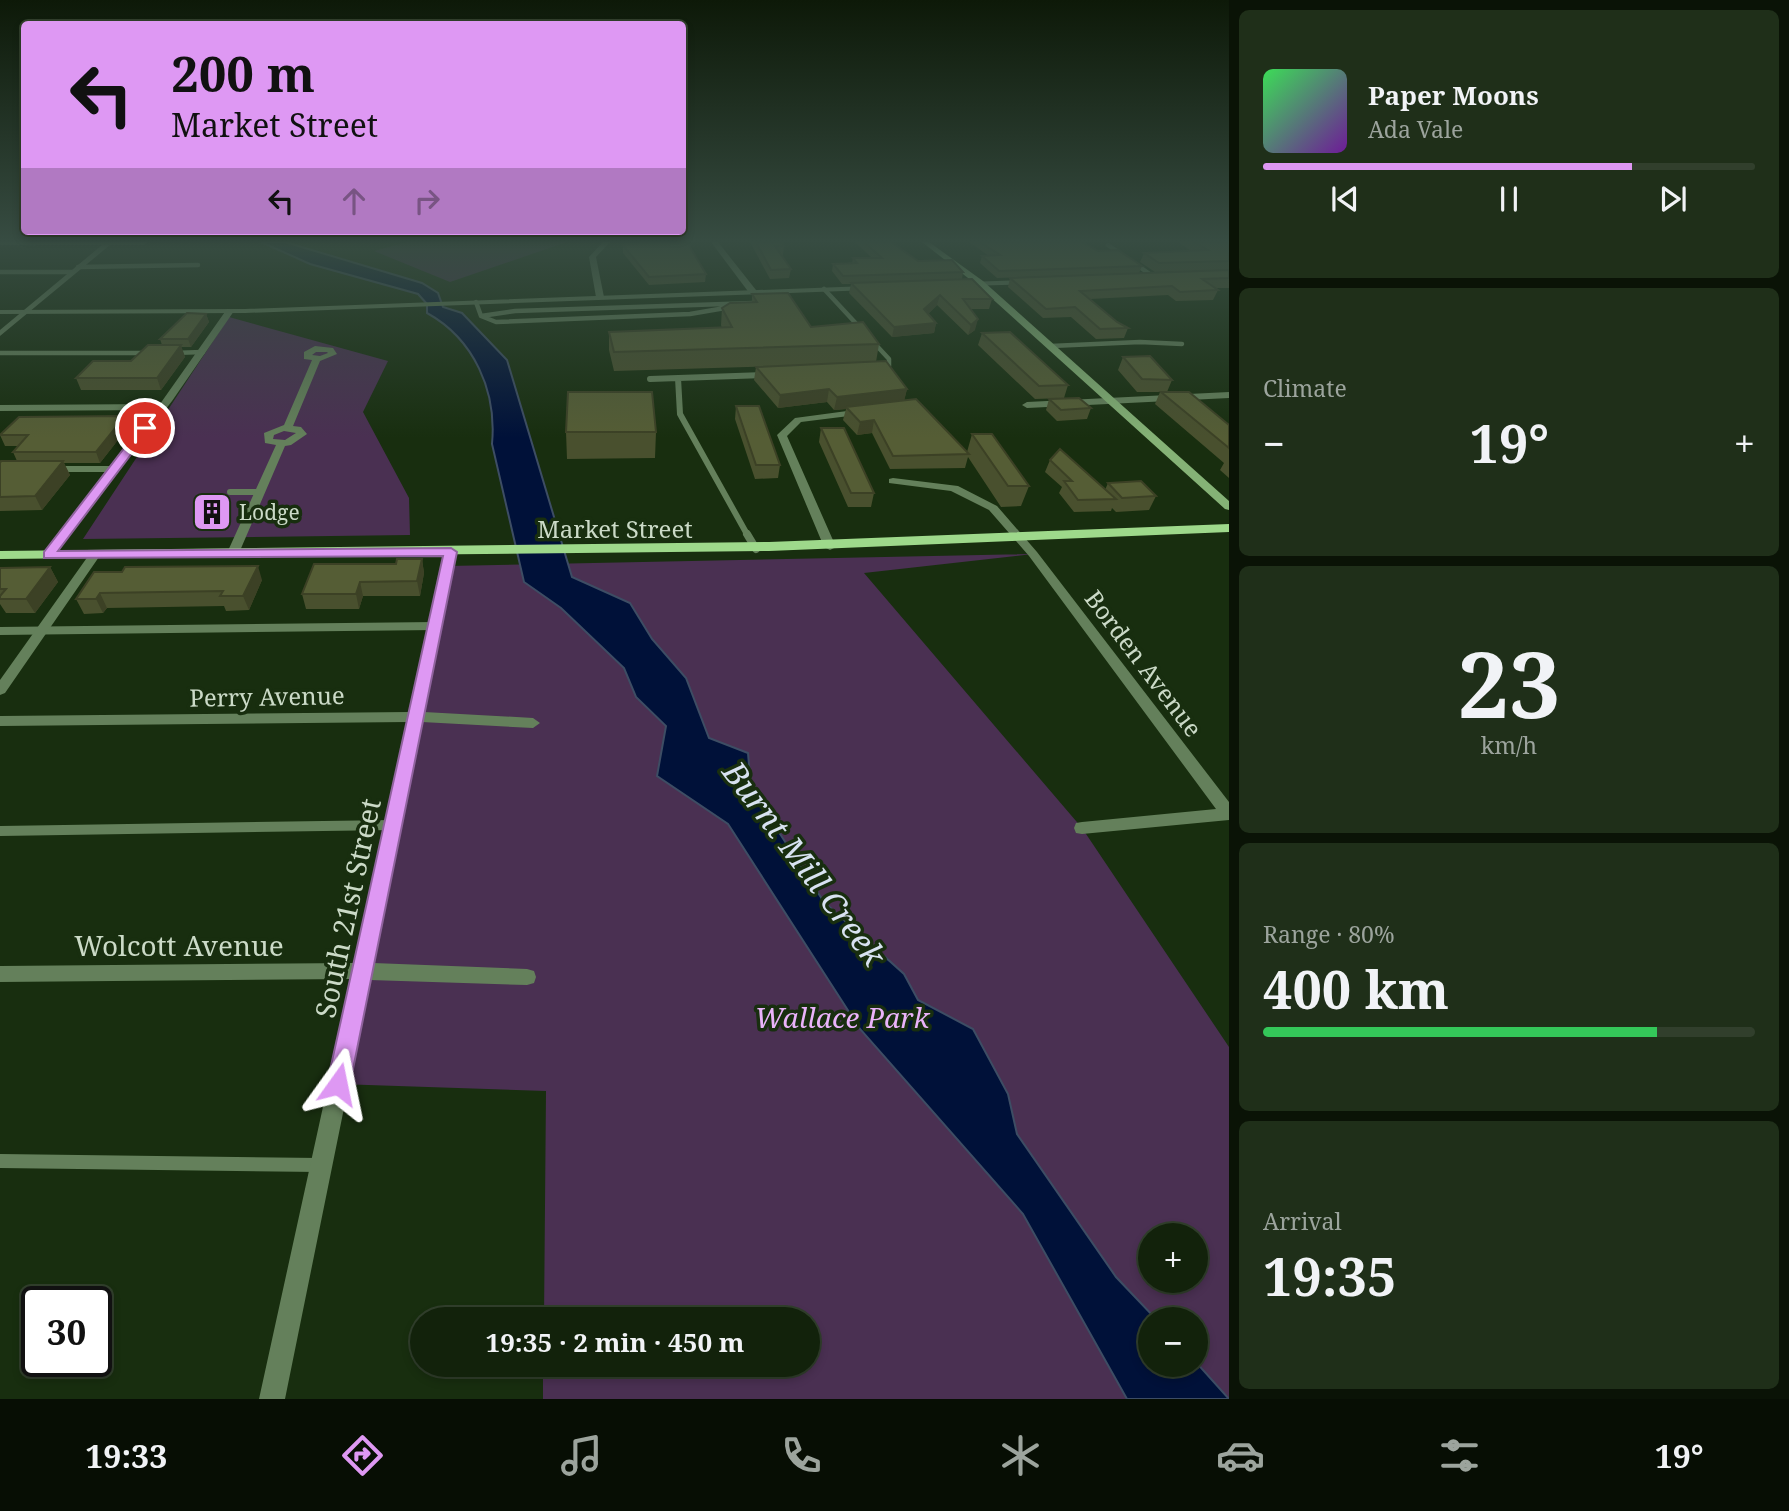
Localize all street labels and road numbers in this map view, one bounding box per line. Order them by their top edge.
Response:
street label: Market Street [537,512,693,545]
street label: Borden Avenue [1078,583,1210,743]
street label: Perry Avenue [189,678,345,714]
street label: South 21st Street [305,795,389,1021]
street label: Wolcott Avenue [74,926,284,964]

